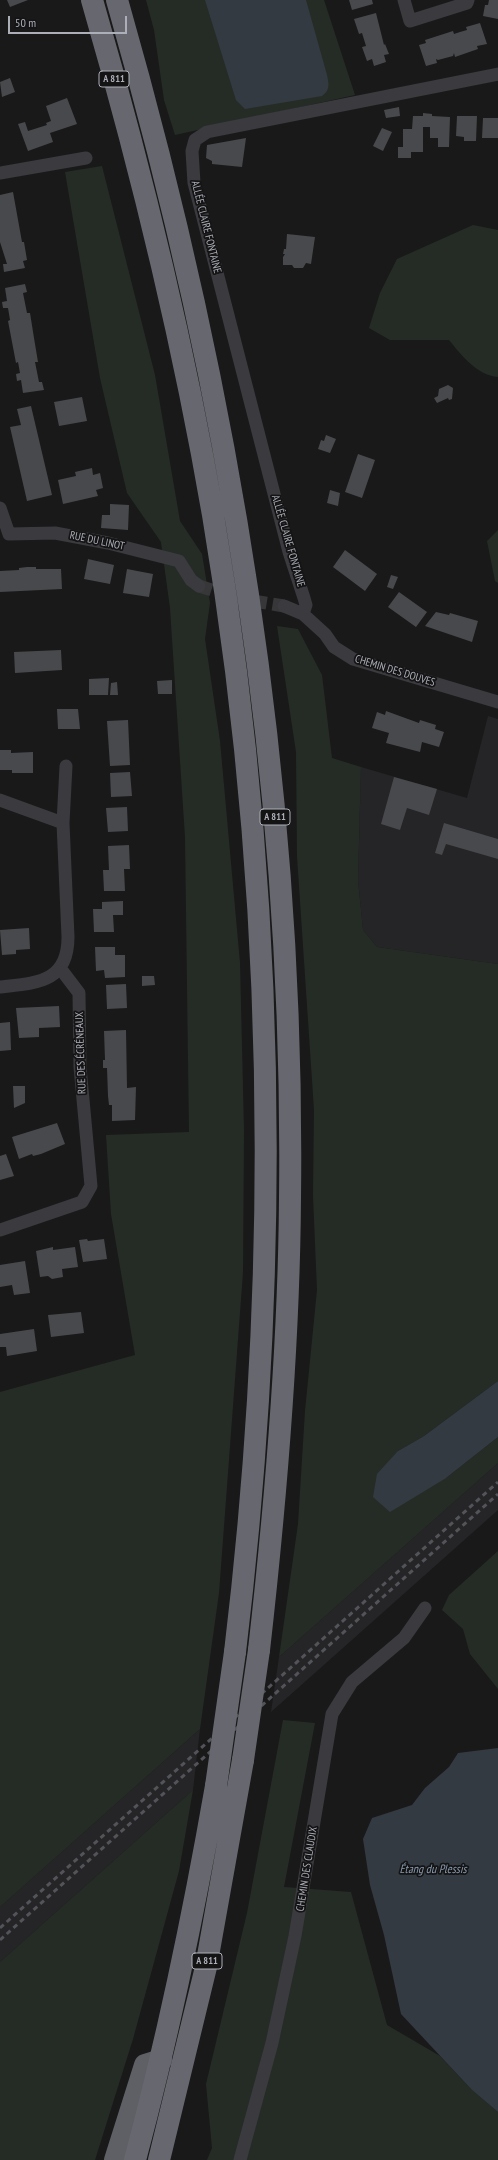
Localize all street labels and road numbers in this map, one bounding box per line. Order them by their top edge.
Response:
road number: A 811 [99,71,129,87]
street label: ALLÉE CLAIRE FONTAINE [188,179,224,275]
street label: ALLÉE CLAIRE FONTAINE [269,493,307,589]
street label: RUE DU LINOT [68,529,126,553]
street label: CHEMIN DES DOUVES [353,653,437,689]
road number: A 811 [260,809,290,825]
street label: RUE DES ÉCRÉNEAUX [73,1012,89,1094]
street label: CHEMIN DES CLAUDIX [294,1826,320,1912]
road number: A 811 [192,1953,222,1969]

